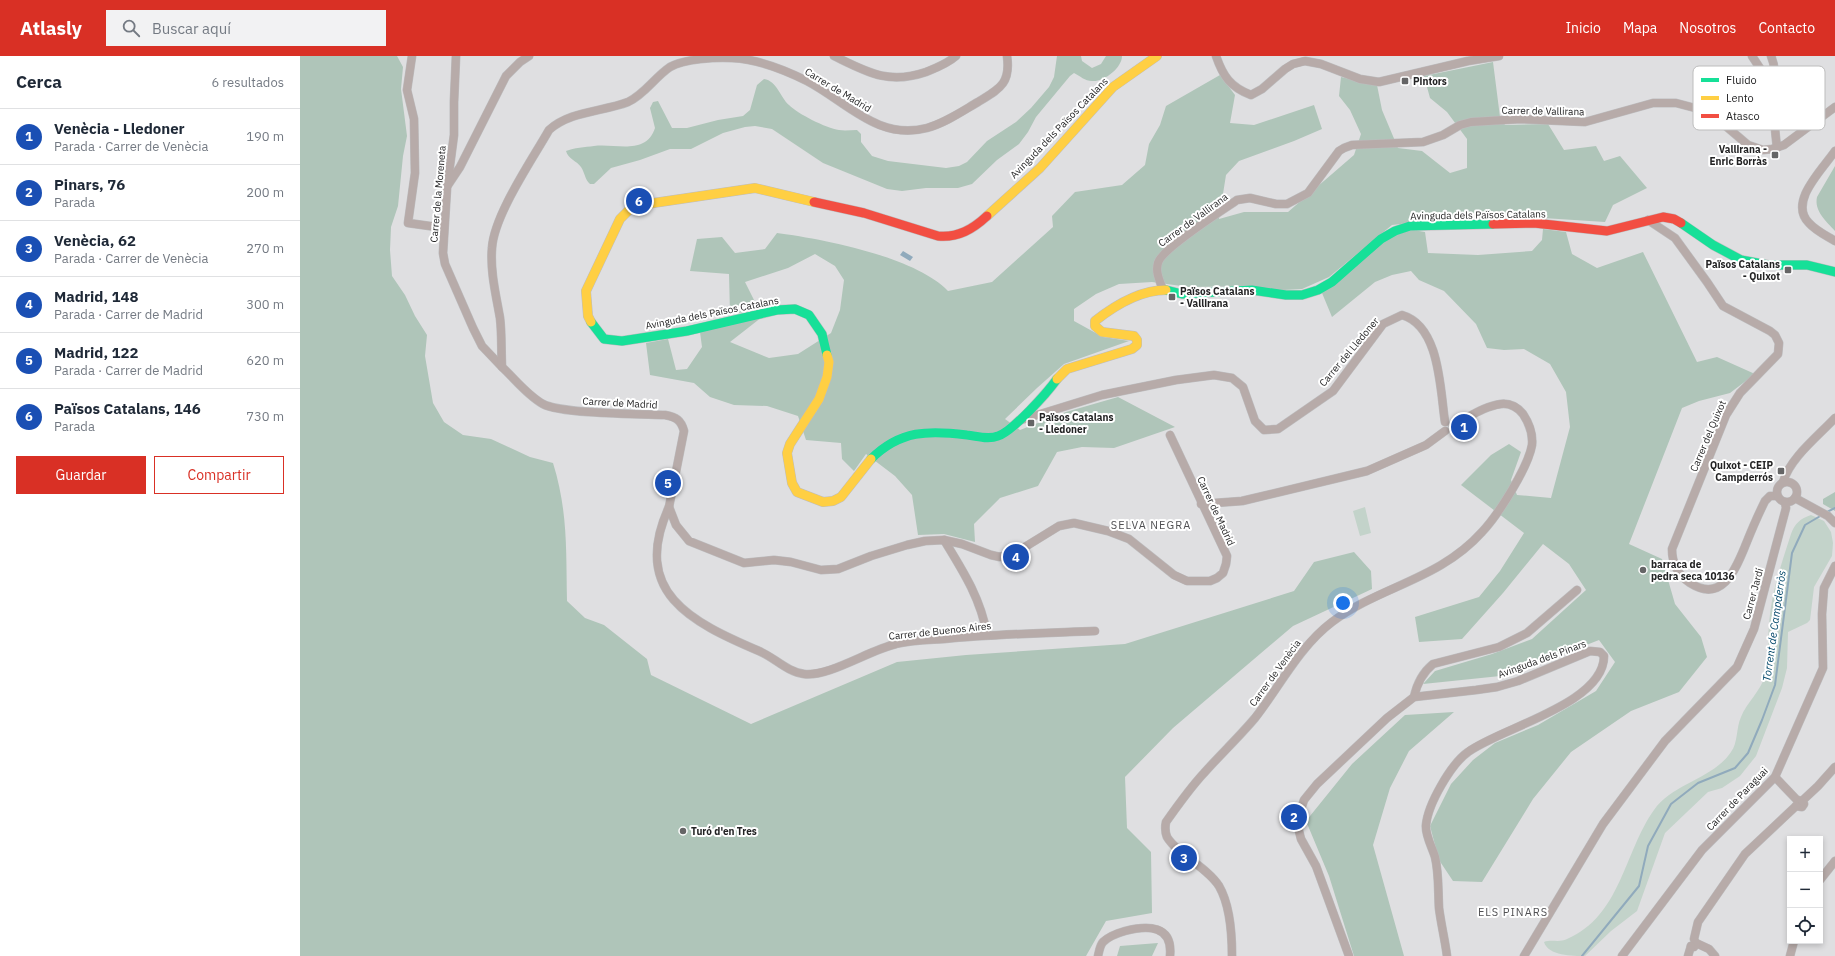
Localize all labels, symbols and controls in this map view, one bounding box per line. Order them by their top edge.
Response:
search box [106,10,386,46]
text: Atlasly [20,16,82,40]
icon: search [120,17,142,39]
text: Buscar aquí [152,19,231,38]
text: Inicio [1565,19,1601,37]
text: Mapa [1623,19,1657,37]
text: Nosotros [1679,19,1736,37]
text: Contacto [1758,19,1815,37]
street label: Carrer de Madrid [802,65,874,115]
legend [1693,66,1825,130]
text: Cerca [16,71,62,93]
text: Fluido [1726,73,1757,87]
text: 6 resultados [211,74,284,91]
street label: Avinguda dels Països Catalans [1007,75,1111,181]
place label: Pintors [1413,75,1447,88]
marker: Pintors [1400,76,1410,86]
text: Lento [1726,91,1754,105]
street label: Carrer de Vallirana [1501,104,1585,118]
text: Atasco [1726,109,1760,123]
text: Venècia - Lledoner [54,119,185,138]
text: 1 [25,128,33,145]
text: 190 m [246,128,284,145]
text: Parada · Carrer de Venècia [54,138,208,155]
place label: Vallirana - Enric Borràs [1710,143,1767,168]
street label: Carrer de la Moreneta [427,144,449,243]
marker: Vallirana - Enric Borràs [1770,150,1780,160]
text: Pinars, 76 [54,175,125,194]
text: 2 [25,184,33,201]
text: 200 m [246,184,284,201]
pin: 6 [626,186,652,216]
street label: Carrer de Vallirana [1156,190,1231,250]
text: Parada [54,194,95,211]
street label: Avinguda dels Països Catalans [1410,207,1546,223]
text: Venècia, 62 [54,231,136,250]
text: 3 [25,240,33,257]
text: 270 m [246,240,284,257]
text: Parada · Carrer de Venècia [54,250,208,267]
place label: Països Catalans - Quixot [1706,258,1780,283]
marker: Països Catalans - Quixot [1783,265,1793,275]
place label: Països Catalans - Vallirana [1180,285,1254,310]
text: Madrid, 148 [54,287,139,306]
marker: Països Catalans - Vallirana [1167,292,1177,302]
street label: Avinguda dels Països Catalans [644,294,780,332]
text: 4 [25,296,33,313]
text: 300 m [246,296,284,313]
text: Parada · Carrer de Madrid [54,306,203,323]
street label: Carrer del Lledoner [1316,315,1382,389]
text: Madrid, 122 [54,343,139,362]
text: 5 [25,352,33,369]
text: 620 m [246,352,284,369]
text: Parada · Carrer de Madrid [54,362,203,379]
street label: Carrer de Madrid [582,395,658,411]
street label: Carrer del Quixot [1687,398,1729,474]
text: Països Catalans, 146 [54,399,201,418]
text: 6 [25,408,33,425]
text: 730 m [246,408,284,425]
place label: Països Catalans - Lledoner [1039,411,1113,436]
pin: 1 [1451,412,1477,442]
text: Parada [54,418,95,435]
marker: Països Catalans - Lledoner [1026,418,1036,428]
button: Guardar [16,456,146,494]
button: Compartir [154,456,284,494]
place label: Quixot - CEIP Campderrós [1710,459,1773,484]
marker: Quixot - CEIP Campderrós [1776,466,1786,476]
pin: 5 [655,468,681,498]
street label: Carrer de Madrid [1194,474,1238,548]
district label: SELVA NEGRA [1111,518,1191,532]
pin: 4 [1003,542,1029,572]
place label: barraca de pedra seca 10136 [1651,558,1735,583]
marker: barraca de pedra seca 10136 [1638,565,1648,575]
street label: Carrer Jardí [1740,566,1766,621]
water label: Torrent de Campderròs [1759,570,1789,682]
your location [1333,593,1353,613]
street label: Carrer de Buenos Aires [888,619,992,643]
street label: Carrer de Venècia [1246,637,1304,709]
street label: Avinguda dels Pinars [1496,637,1588,681]
street label: Carrer de Paraguai [1703,765,1771,833]
pin: 2 [1281,802,1307,832]
place label: Turó d'en Tres [691,825,757,838]
marker: Turó d'en Tres [678,826,688,836]
map controls [1787,836,1823,944]
button: + [1787,836,1823,872]
pin: 3 [1171,843,1197,873]
button: − [1787,872,1823,908]
district label: ELS PINARS [1478,905,1548,919]
button: locate [1787,908,1823,944]

